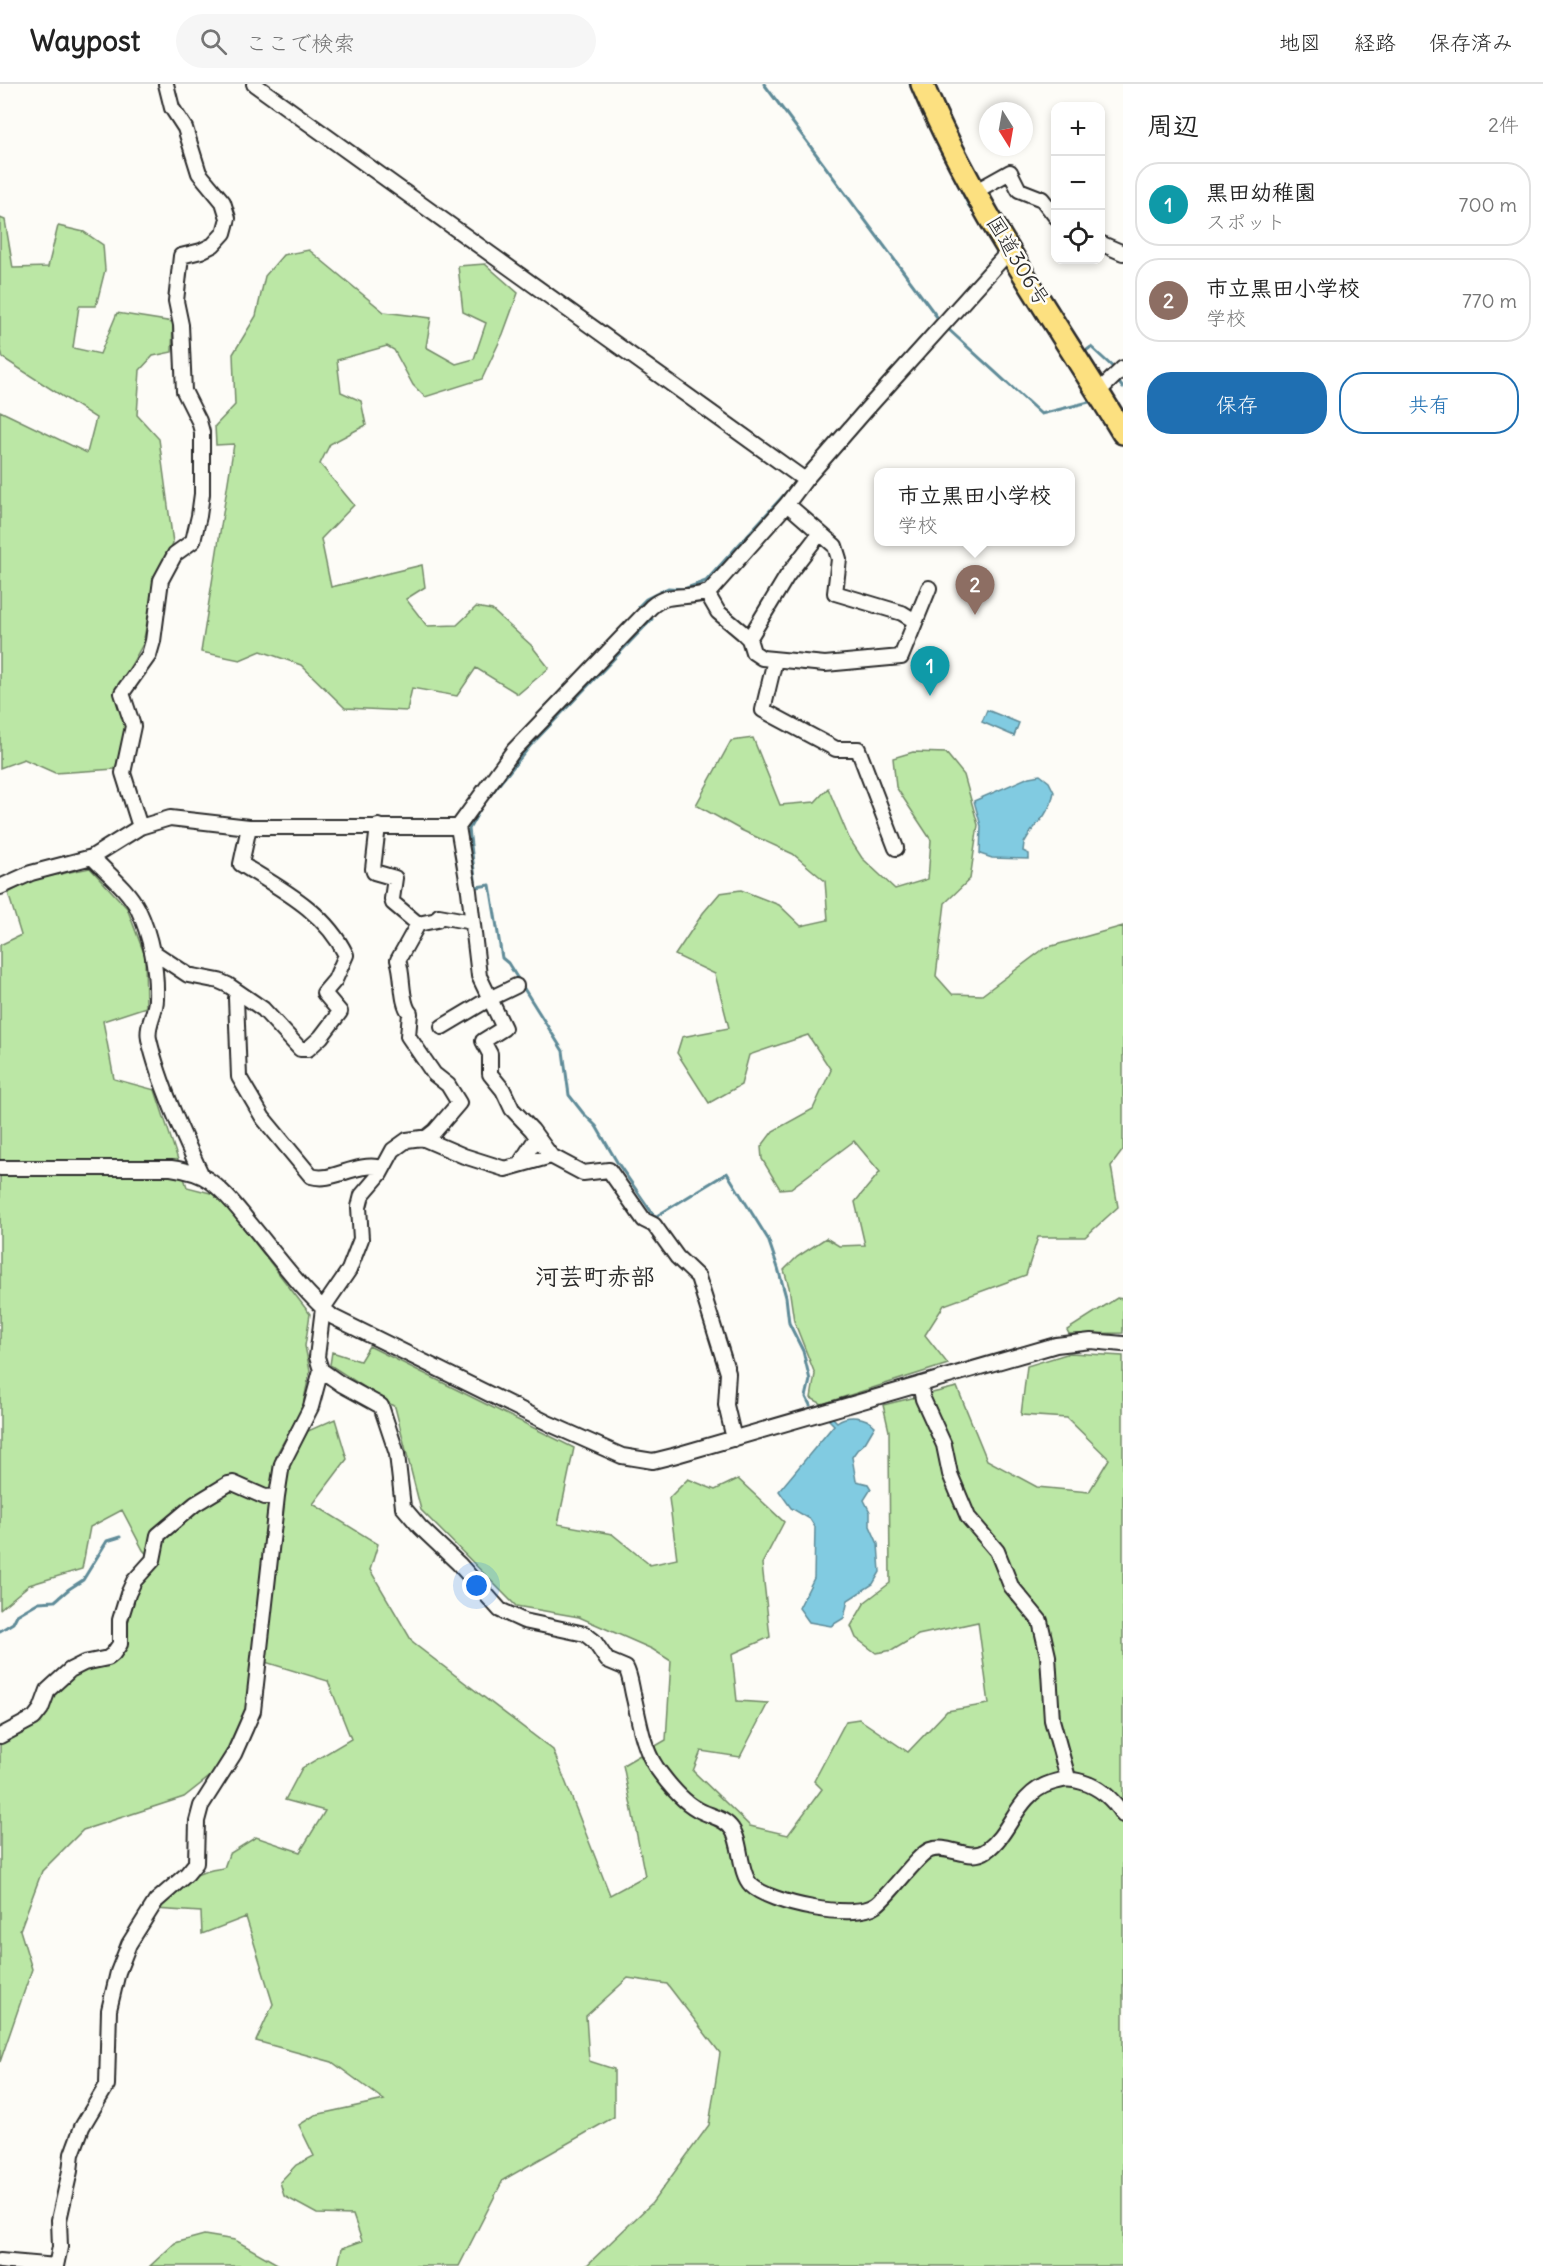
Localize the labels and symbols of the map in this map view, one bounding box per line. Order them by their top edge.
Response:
north arrow [979,102,1033,156]
street label: 国道306号 [981,211,1056,311]
pin: 2 [956,566,994,615]
pin: 1 [910,646,950,696]
district label: 河芸町赤部 [535,1261,655,1291]
your location [462,1571,491,1600]

